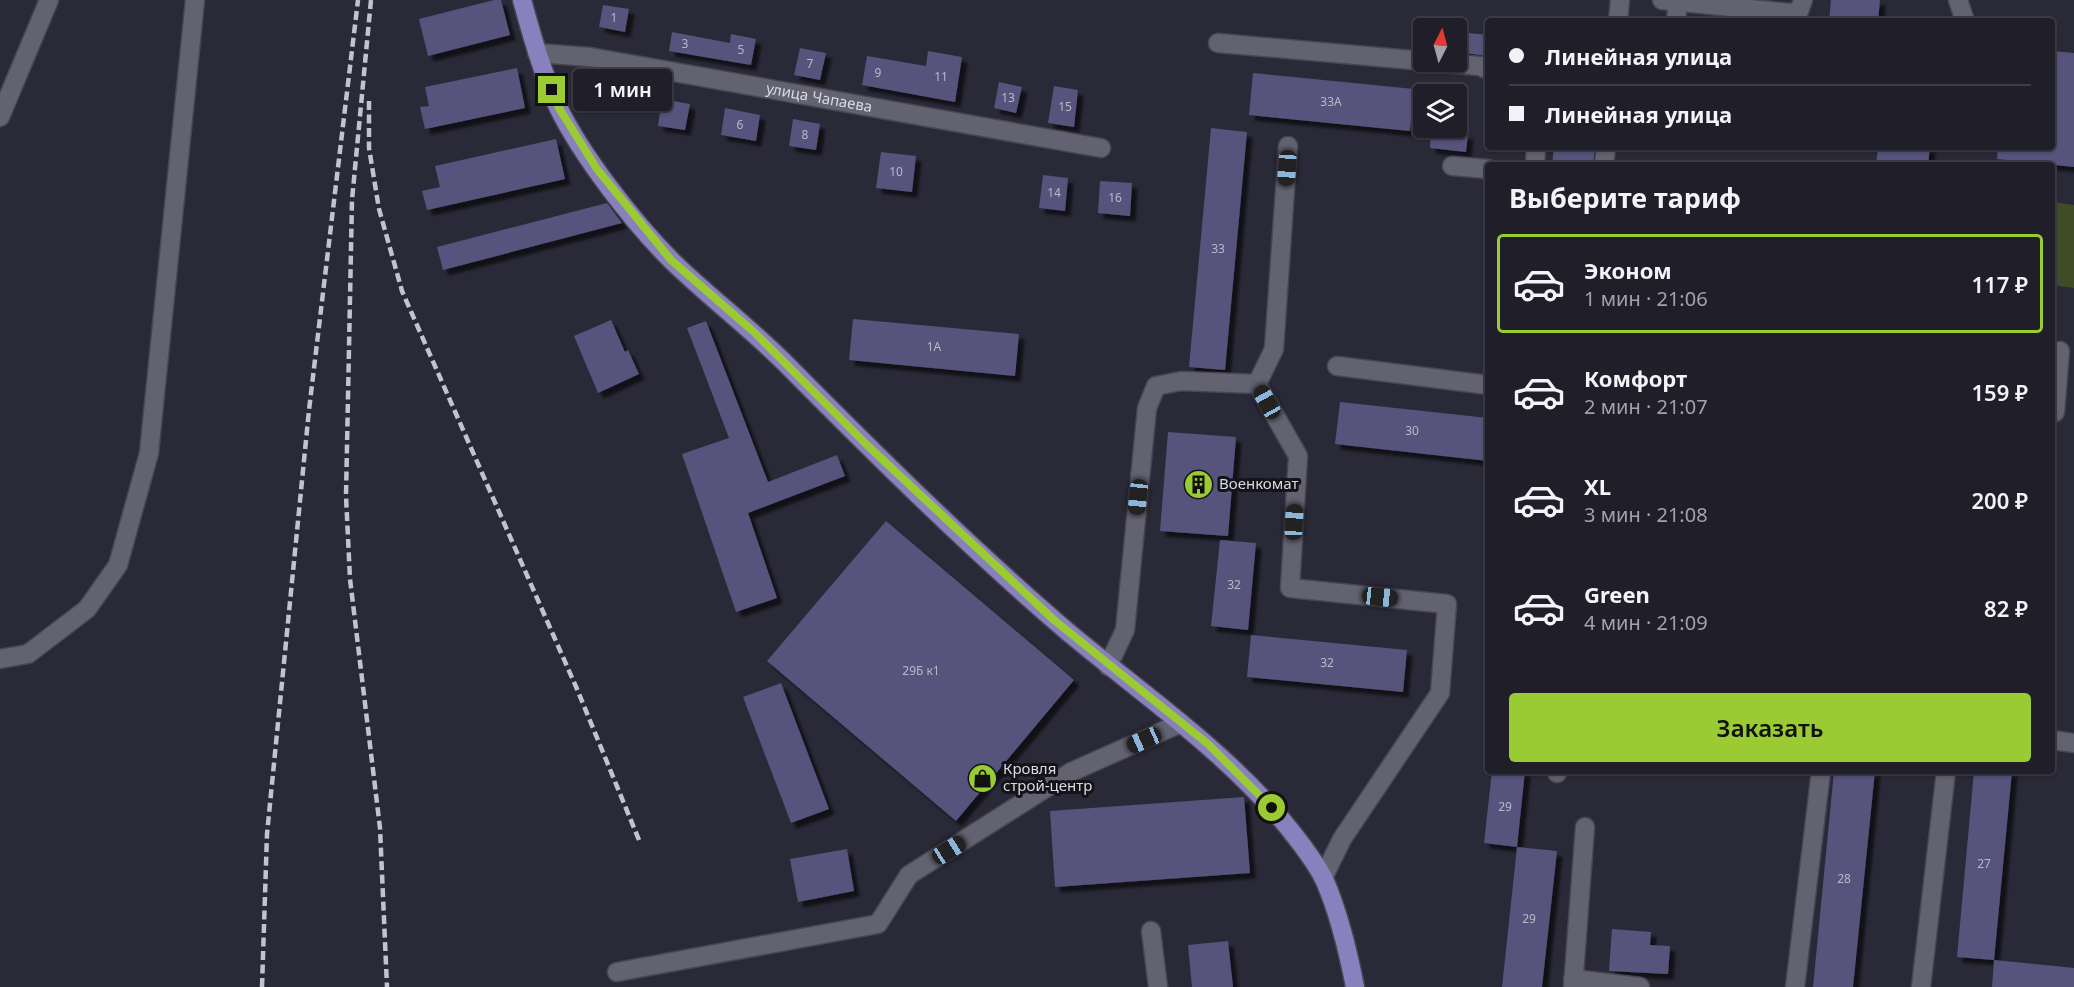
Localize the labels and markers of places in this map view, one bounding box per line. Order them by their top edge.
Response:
building icon: Военкомат [1182,468,1214,500]
place label: Военкомат [1219,473,1298,493]
place label: Кровля строй-центр [1003,758,1092,795]
shop icon: Кровля строй-центр [966,762,998,794]

